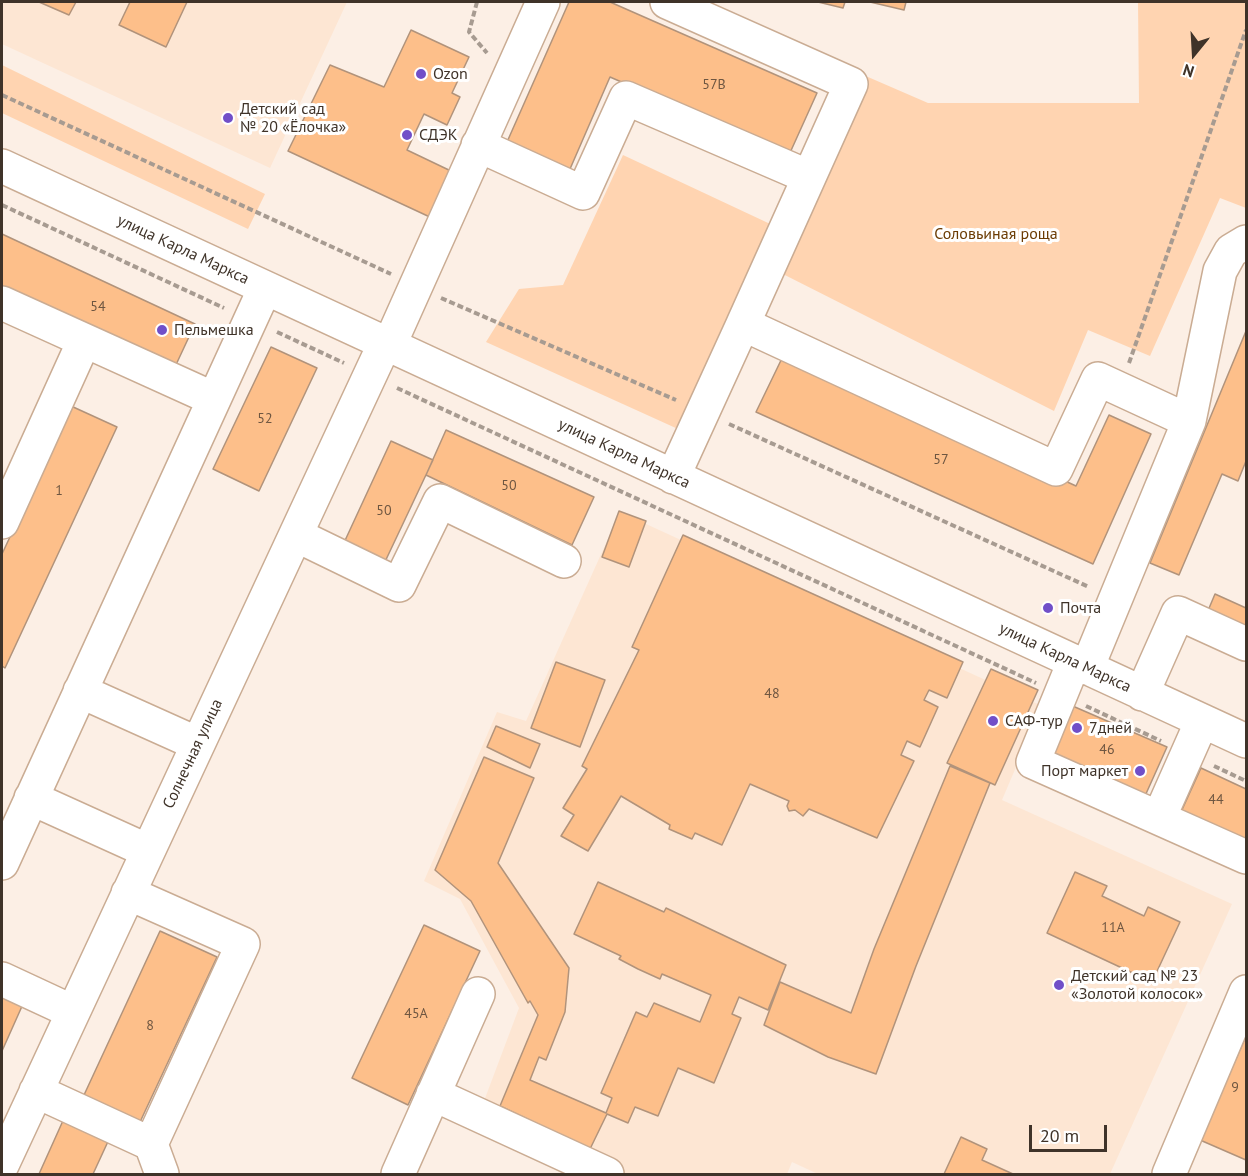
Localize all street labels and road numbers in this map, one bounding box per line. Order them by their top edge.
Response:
street label: улица Карла Маркса [114,211,252,289]
street label: улица Карла Маркса [555,415,693,493]
street label: улица Карла Маркса [996,619,1134,697]
street label: Солнечная улица [159,696,227,812]

